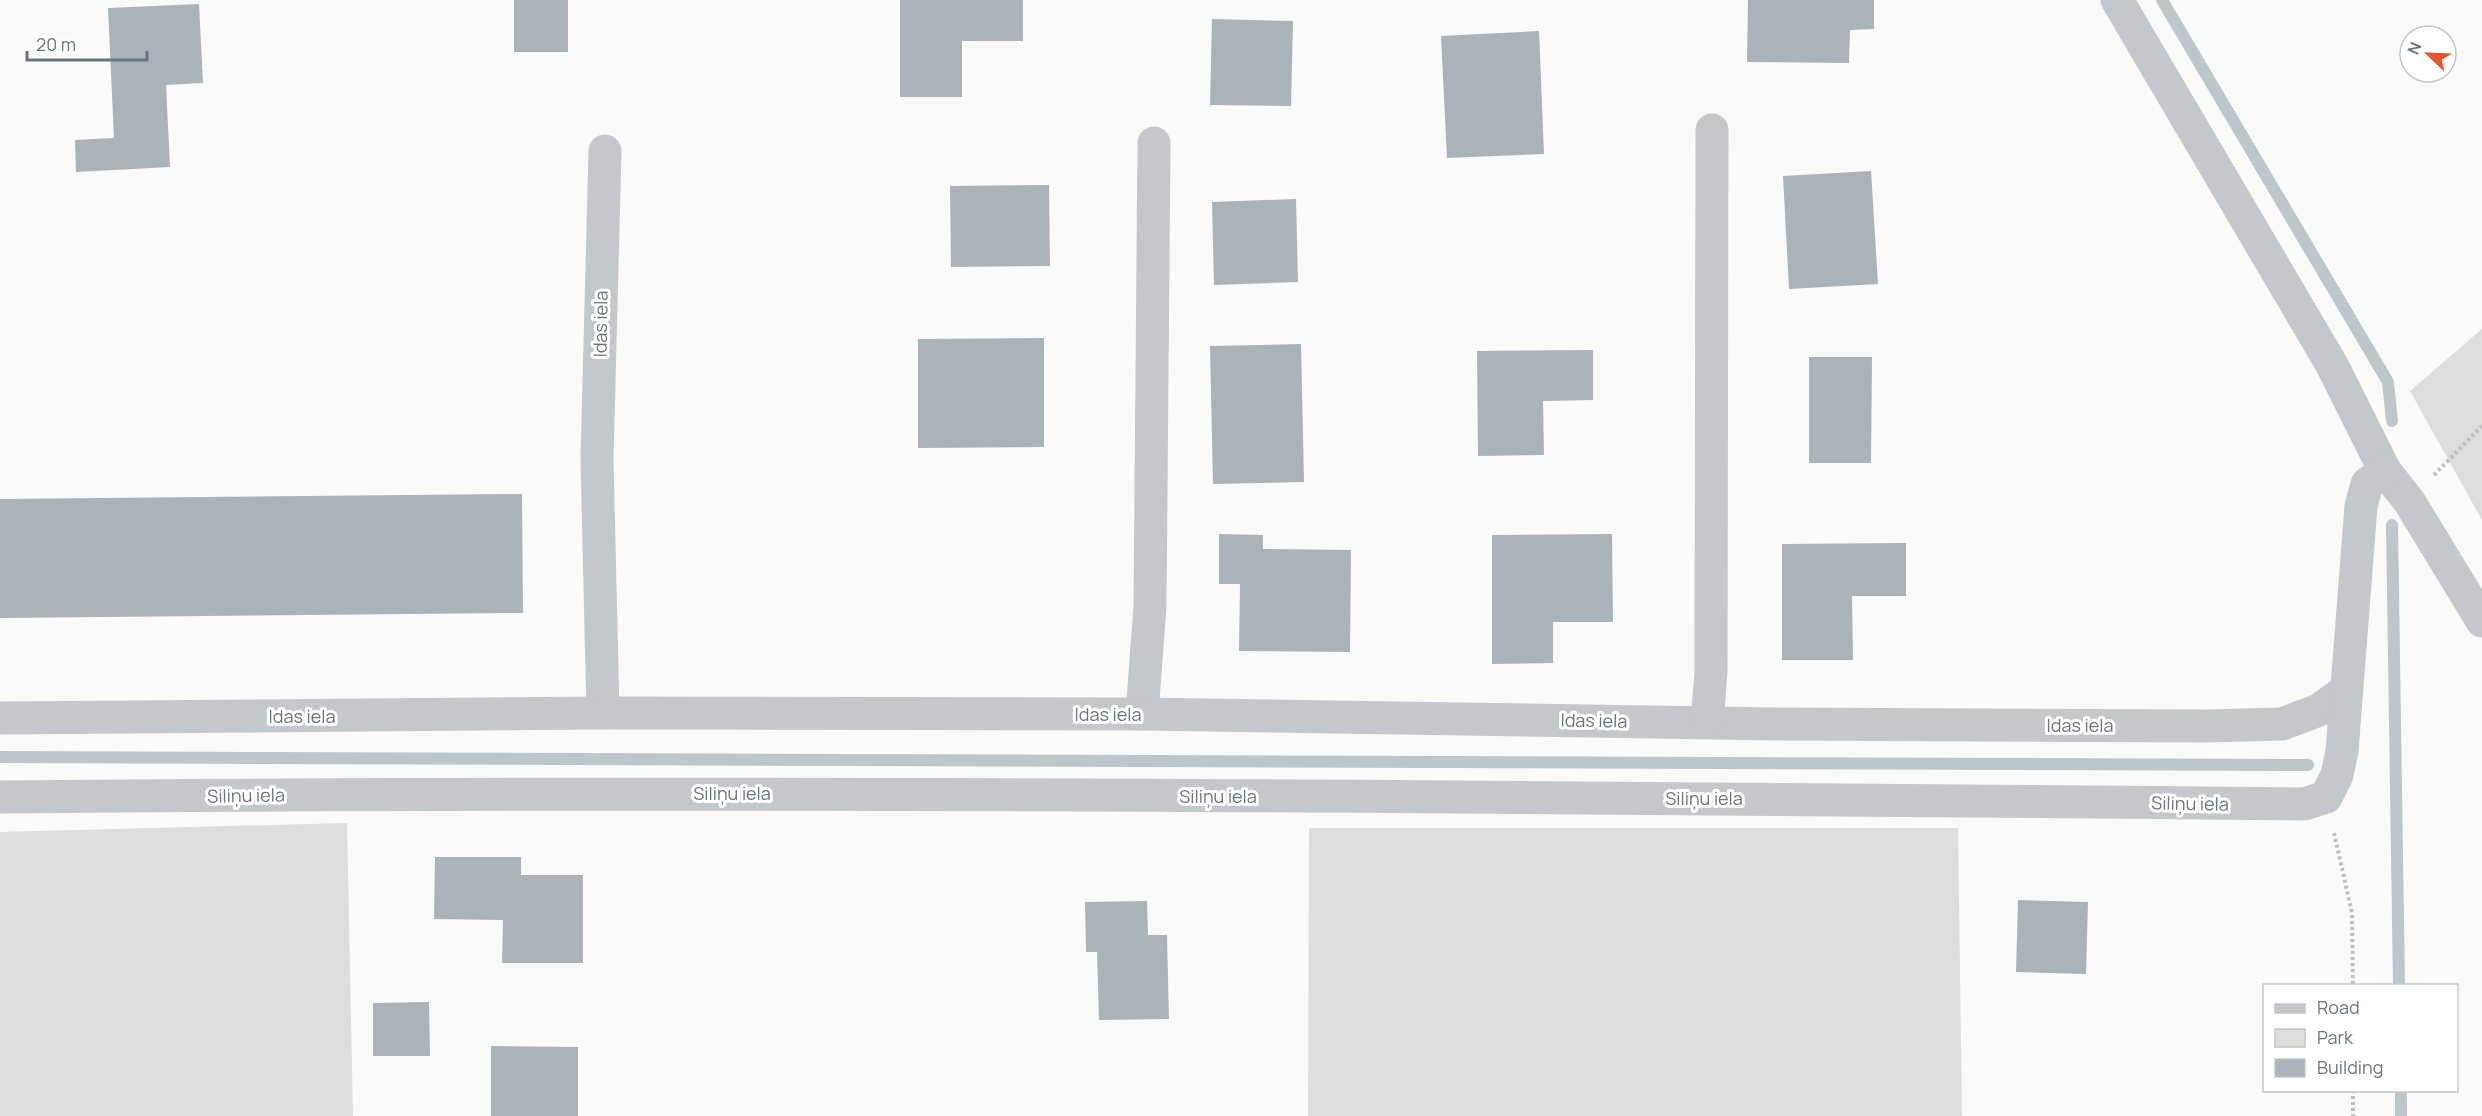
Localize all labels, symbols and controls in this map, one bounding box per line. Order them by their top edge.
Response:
scale bar [27,24,147,62]
north arrow [2398,24,2458,84]
text: 20 m [36,32,76,56]
text: N [2402,39,2427,58]
street label: Idas iela [587,290,613,358]
street label: Idas iela [1075,702,1141,726]
street label: Idas iela [269,704,335,728]
street label: Idas iela [1560,707,1628,733]
street label: Idas iela [2047,713,2113,737]
street label: Siliņu iela [693,781,771,805]
street label: Siliņu iela [207,782,285,808]
street label: Siliņu iela [1179,784,1257,808]
street label: Siliņu iela [1665,786,1743,810]
street label: Siliņu iela [2151,790,2229,816]
legend [2263,984,2458,1092]
text: Road [2317,995,2360,1019]
text: Park [2317,1025,2354,1049]
text: Building [2317,1055,2383,1079]

